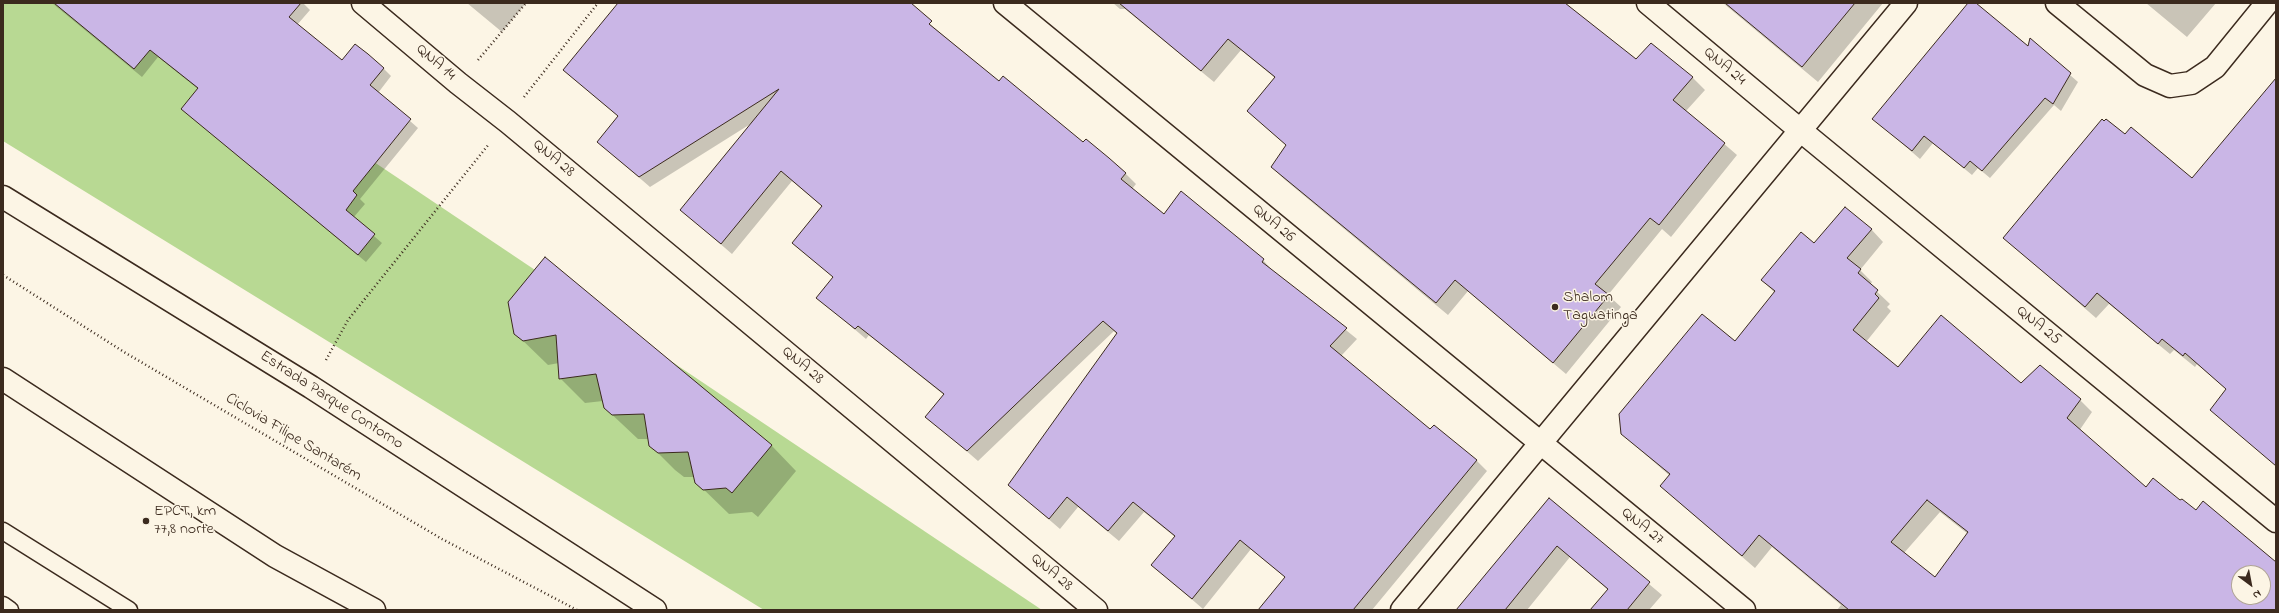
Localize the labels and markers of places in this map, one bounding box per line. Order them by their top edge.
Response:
place label: Shalom Taguatinga [1563,288,1638,326]
marker: Shalom Taguatinga [1550,302,1560,312]
place label: EPCT, km 77,8 norte [154,502,216,540]
marker: EPCT, km 77,8 norte [141,516,151,526]

